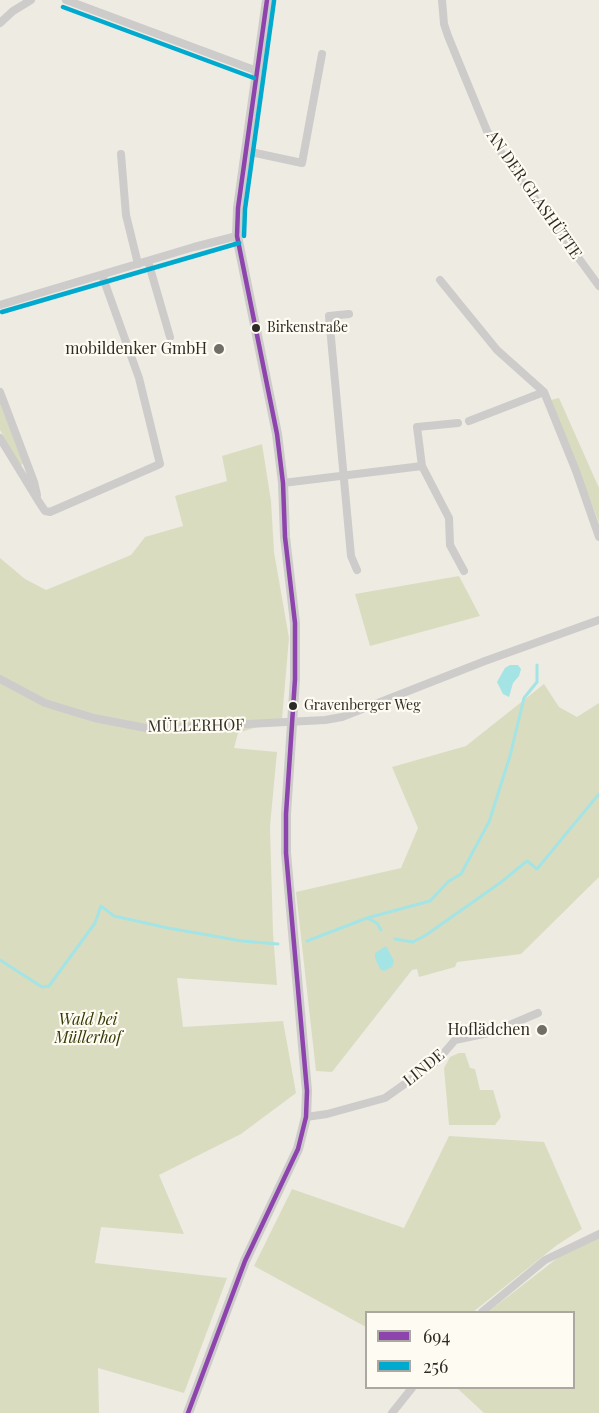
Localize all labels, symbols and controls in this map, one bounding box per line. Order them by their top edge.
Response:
street label: AN DER GLASHÜTTE [482,127,586,263]
place label: Birkenstraße [267,320,348,336]
marker: Birkenstraße [250,322,262,334]
place label: mobildenker GmbH [65,339,207,359]
marker: mobildenker GmbH [212,342,226,356]
place label: Gravenberger Weg [304,698,421,714]
marker: Gravenberger Weg [287,700,299,712]
street label: MÜLLERHOF [148,716,244,736]
park label: Wald bei Müllerhof [55,1010,121,1048]
place label: Hoflädchen [447,1020,530,1040]
marker: Hoflädchen [535,1023,549,1037]
street label: LINDE [400,1046,448,1090]
legend [365,1311,575,1389]
text: 694 [423,1324,450,1348]
text: 256 [423,1354,448,1378]

